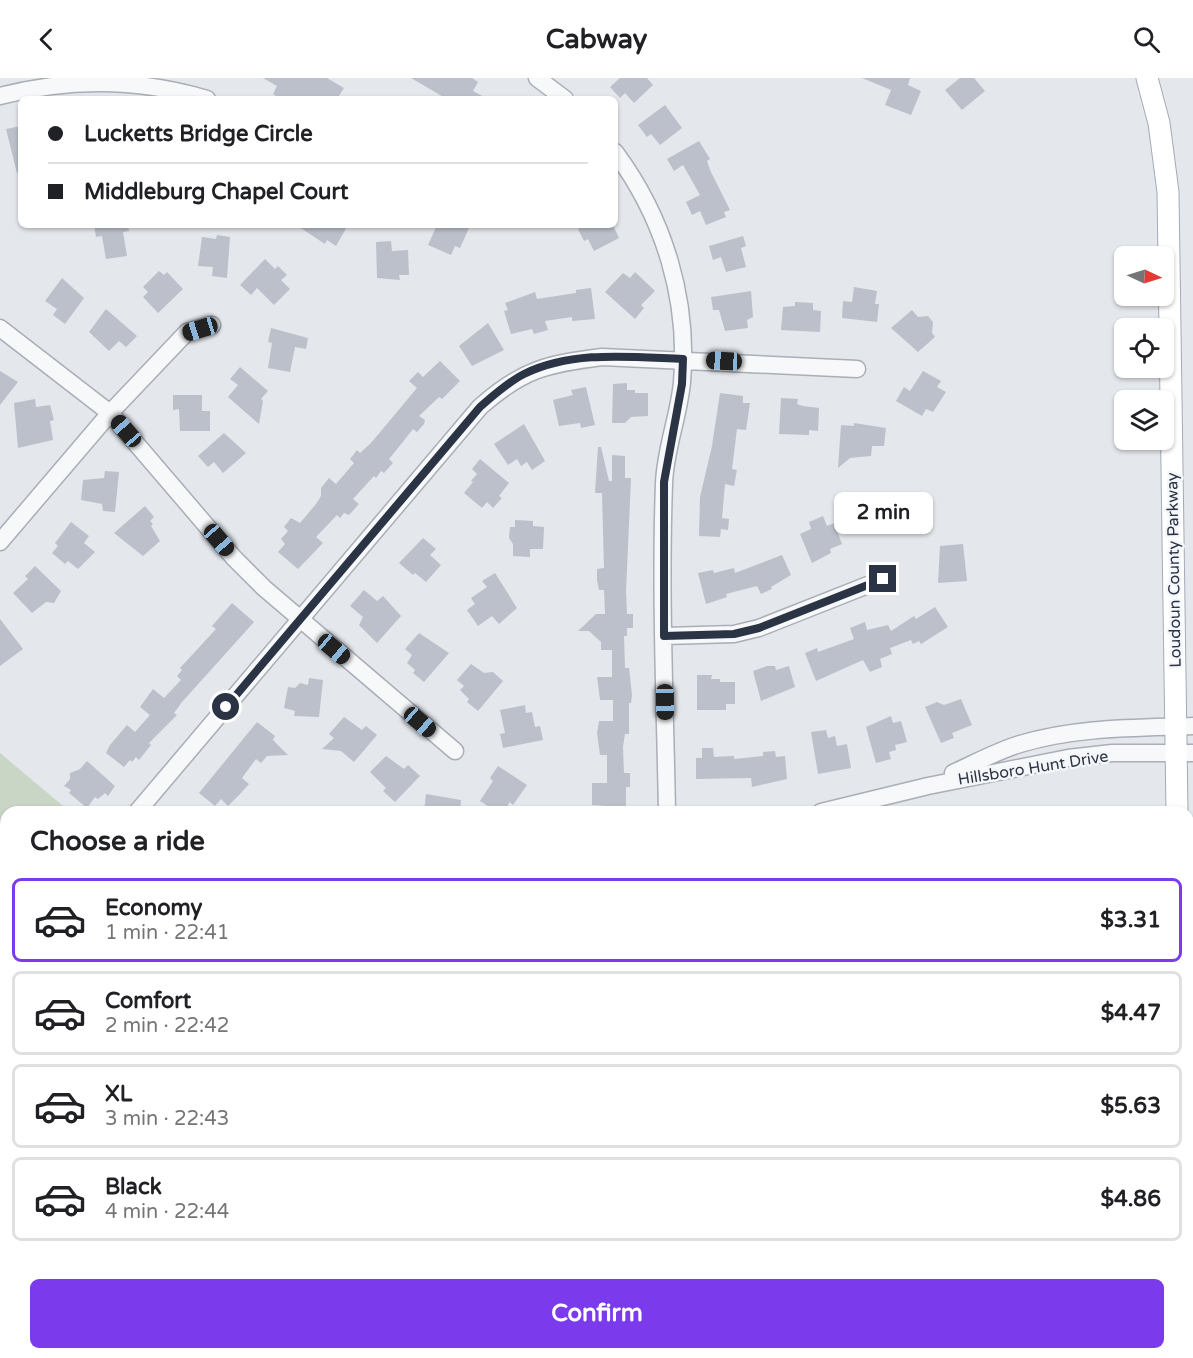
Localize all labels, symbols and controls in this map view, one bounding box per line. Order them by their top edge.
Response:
icon: back [30,23,63,56]
text: Cabway [546,23,647,56]
icon: search [1130,23,1163,56]
text: Lucketts Bridge Circle [84,121,313,147]
text: Middleburg Chapel Court [84,179,348,205]
north arrow [1114,246,1174,306]
map controls [1114,246,1174,450]
car [180,315,220,343]
button: locate [1114,318,1174,378]
car [706,351,742,371]
button: layers [1114,390,1174,450]
car [107,412,145,450]
street label: Loudoun County Parkway [1162,472,1186,668]
callout: 2 min [834,492,932,534]
text: 2 min [857,501,910,525]
car [200,521,238,559]
route end [869,565,896,592]
car [314,631,354,667]
car [656,684,674,720]
route start [212,693,239,720]
car [401,703,439,741]
street label: Hillsboro Hunt Drive [957,746,1110,790]
text: Choose a ride [30,825,205,858]
icon: car [33,893,87,947]
text: Economy [105,895,202,921]
text: $3.31 [1100,907,1161,933]
text: 1 min · 22:41 [105,921,229,945]
icon: car [33,986,87,1040]
text: Comfort [105,988,191,1014]
text: $4.47 [1101,1000,1161,1026]
text: 2 min · 22:42 [105,1014,229,1038]
icon: car [33,1079,87,1133]
text: XL [105,1081,132,1107]
text: $5.63 [1100,1093,1161,1119]
text: 3 min · 22:43 [105,1107,229,1131]
icon: car [33,1172,87,1226]
text: Black [105,1174,162,1200]
text: $4.86 [1100,1186,1161,1212]
text: 4 min · 22:44 [105,1200,229,1224]
button: Confirm [30,1279,1164,1348]

